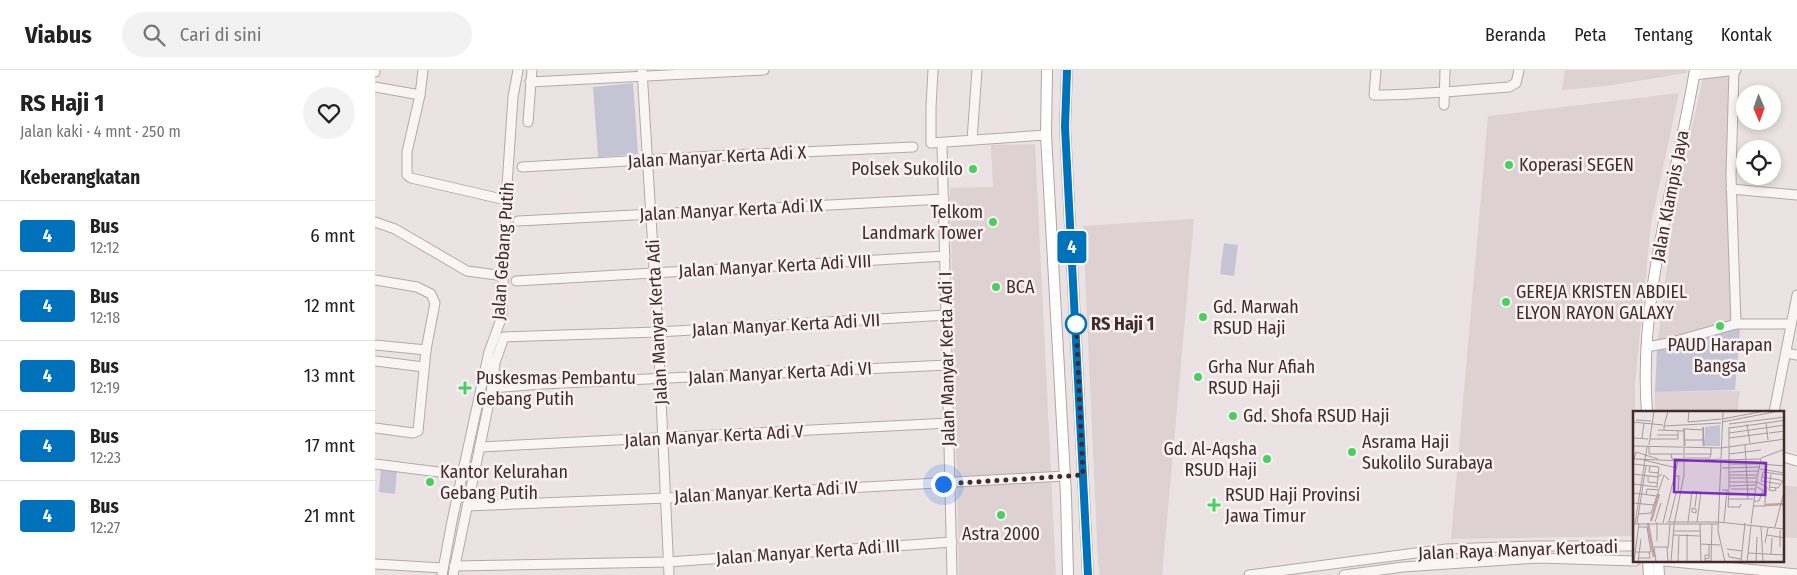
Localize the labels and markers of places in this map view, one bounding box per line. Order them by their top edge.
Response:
place label: Koperasi SEGEN [1519,154,1634,176]
place label: Polsek Sukolilo [851,158,963,180]
marker: Koperasi SEGEN [1503,159,1515,171]
marker: Polsek Sukolilo [967,163,979,175]
place label: Telkom Landmark Tower [862,201,984,244]
marker: Telkom Landmark Tower [987,216,999,228]
place label: BCA [1006,276,1035,298]
marker: BCA [990,281,1002,293]
place label: GEREJA KRISTEN ABDIEL ELYON RAYON GALAXY [1516,281,1687,324]
place label: Gd. Marwah RSUD Haji [1213,296,1299,339]
marker: GEREJA KRISTEN ABDIEL ELYON RAYON GALAXY [1500,296,1512,308]
marker: Gd. Marwah RSUD Haji [1197,311,1209,323]
marker: RS Haji 1 [1065,313,1087,335]
place label: RS Haji 1 [1091,313,1154,335]
marker: PAUD Harapan Bangsa [1714,320,1726,332]
place label: PAUD Harapan Bangsa [1668,334,1772,377]
place label: Grha Nur Afiah RSUD Haji [1208,356,1315,399]
place label: Puskesmas Pembantu Gebang Putih [476,367,636,410]
marker: Grha Nur Afiah RSUD Haji [1192,371,1204,383]
marker: Puskesmas Pembantu Gebang Putih [458,381,472,395]
place label: Gd. Shofa RSUD Haji [1243,405,1390,427]
marker: Gd. Shofa RSUD Haji [1227,410,1239,422]
place label: Asrama Haji Sukolilo Surabaya [1362,431,1493,474]
place label: Gd. Al-Aqsha RSUD Haji [1163,438,1257,481]
marker: Asrama Haji Sukolilo Surabaya [1346,446,1358,458]
marker: Gd. Al-Aqsha RSUD Haji [1261,453,1273,465]
place label: Kantor Kelurahan Gebang Putih [440,461,568,504]
marker: Kantor Kelurahan Gebang Putih [424,476,436,488]
place label: RSUD Haji Provinsi Jawa Timur [1225,484,1360,527]
marker: RSUD Haji Provinsi Jawa Timur [1207,498,1221,512]
marker: Astra 2000 [995,509,1007,521]
place label: Astra 2000 [962,523,1040,545]

